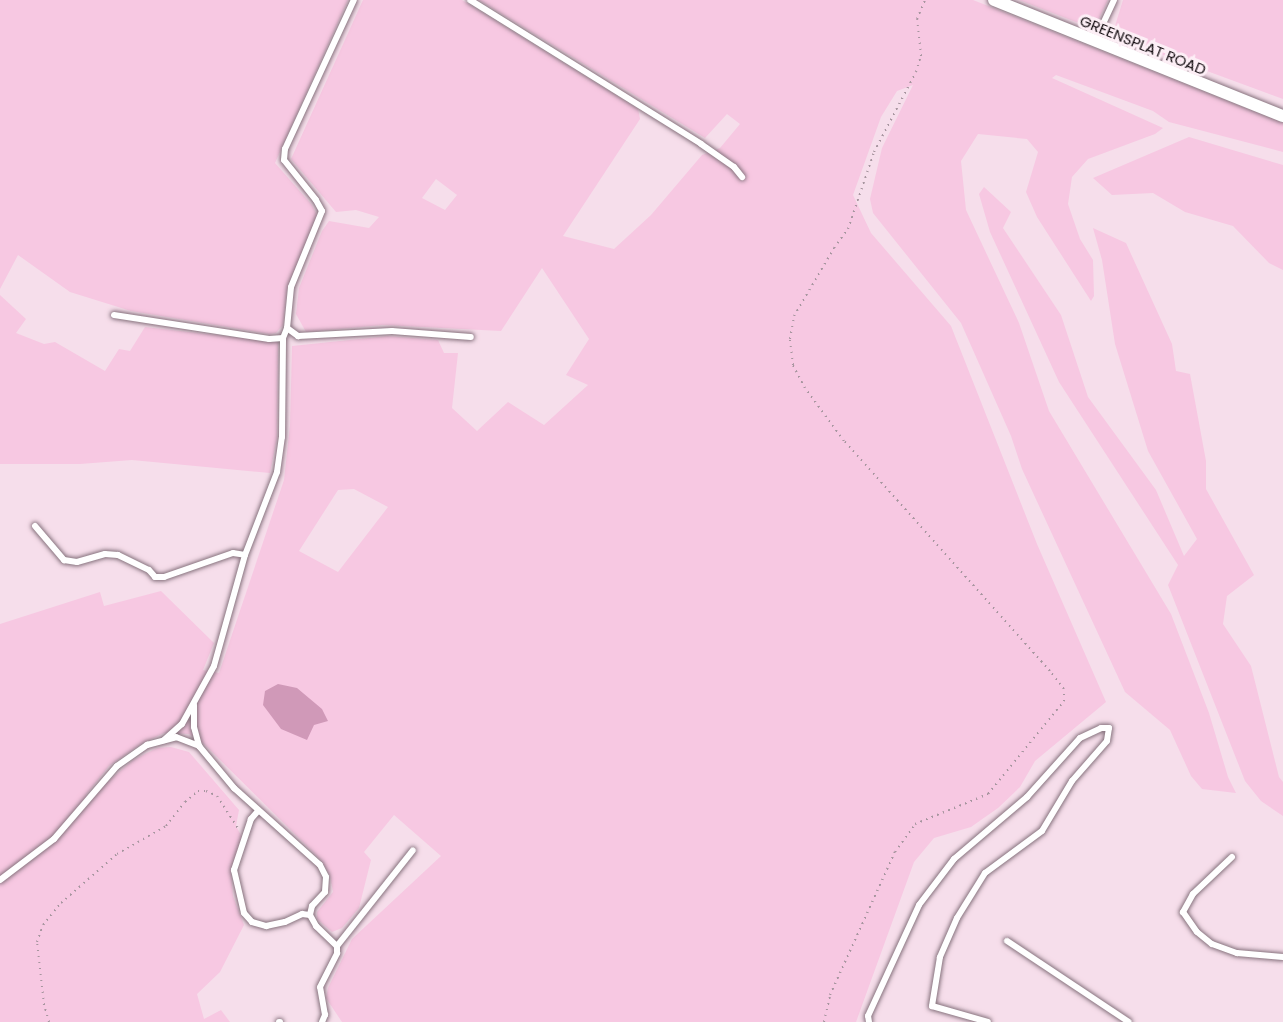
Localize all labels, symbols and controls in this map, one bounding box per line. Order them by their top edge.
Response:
street label: GREENSPLAT ROAD [1077,11,1209,79]

